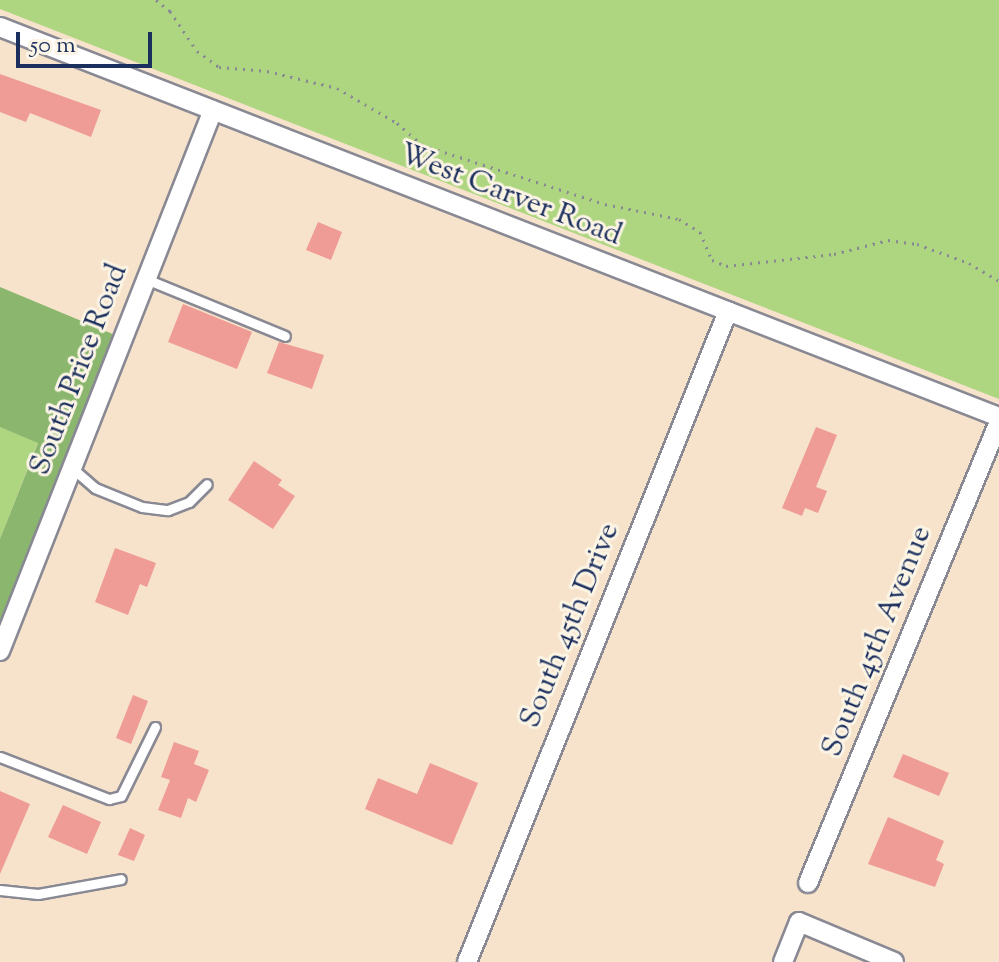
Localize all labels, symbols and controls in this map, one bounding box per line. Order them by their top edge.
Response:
scale bar [20,16,156,66]
text: 50 m [30,29,76,63]
street label: West Carver Road [394,137,626,255]
street label: South Price Road [23,259,137,481]
street label: South 45th Drive [514,518,628,734]
street label: South 45th Avenue [815,521,941,763]

